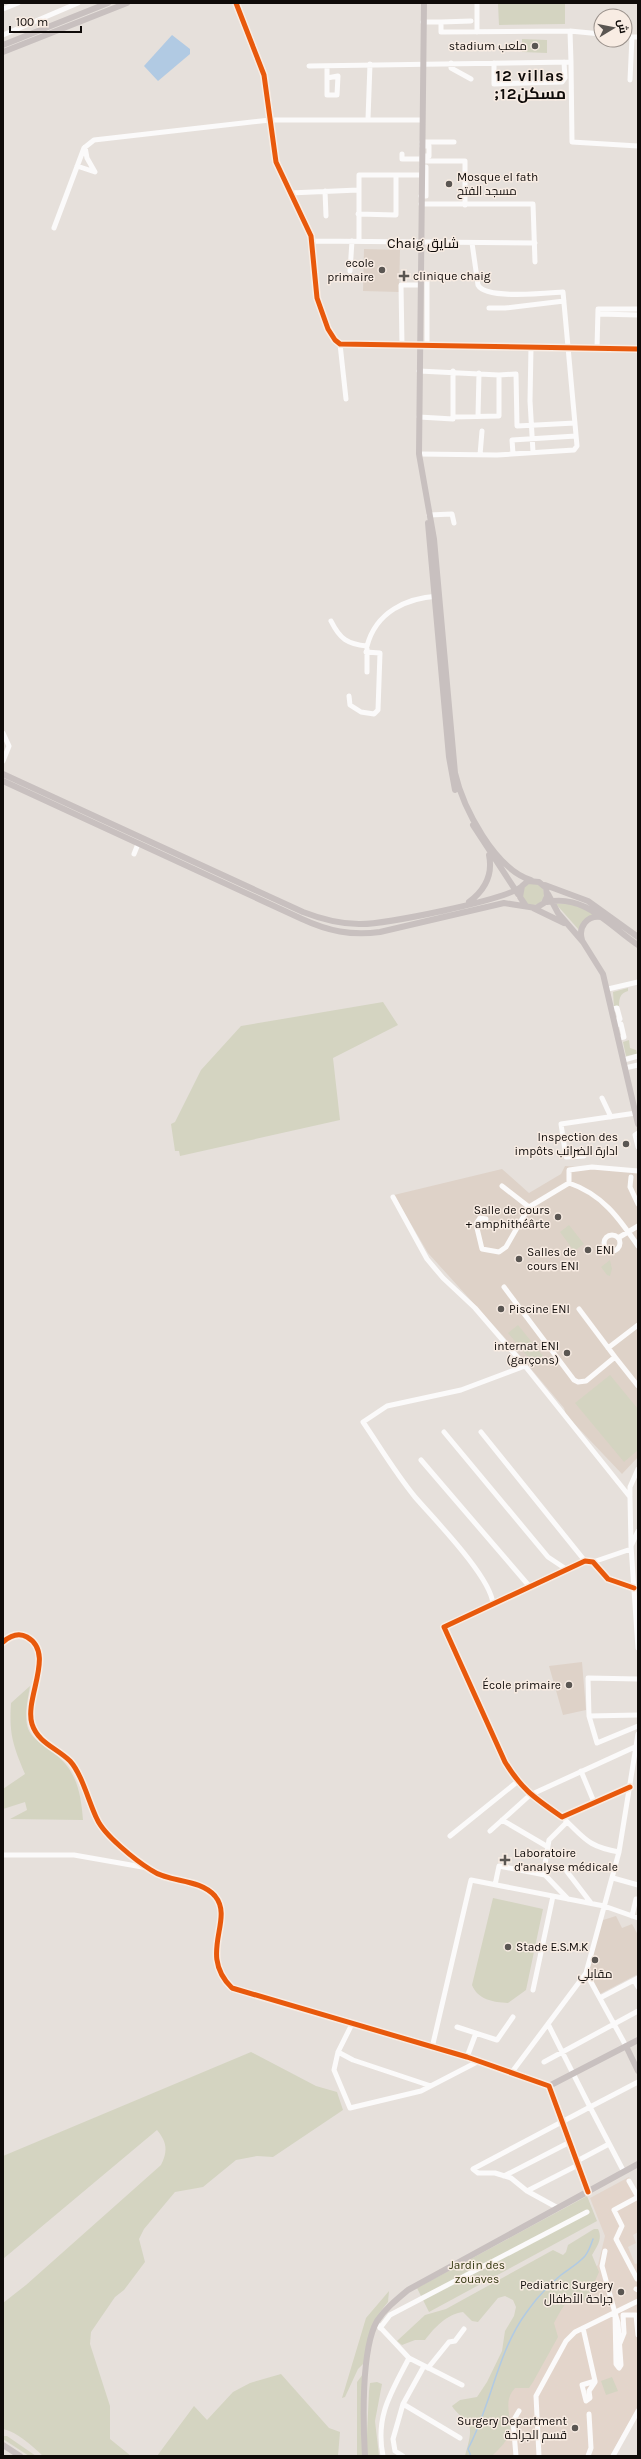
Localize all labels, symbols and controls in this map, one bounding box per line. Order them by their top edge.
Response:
scale bar [10,8,81,34]
north arrow [593,8,633,48]
text: 100 m [16,15,48,29]
text: ش [615,18,630,34]
place label: stadium ملعب [449,39,527,53]
marker: stadium ملعب [530,41,540,51]
district label: 12 villas ;12مسكن [494,66,566,103]
place label: Mosque el fath مسجد الفتح [457,170,538,199]
marker: Mosque el fath مسجد الفتح [444,179,454,189]
district label: Chaig شايق [387,235,459,252]
place label: ecole primaire [327,256,374,284]
marker: ecole primaire [377,265,387,275]
place label: clinique chaig [413,269,491,283]
marker: clinique chaig [398,270,410,282]
place label: Inspection des impôts ادارة الضرائب [514,1130,618,1158]
marker: Inspection des impôts ادارة الضرائب [621,1139,631,1149]
place label: Salle de cours + amphithéârte [466,1203,550,1231]
marker: Salle de cours + amphithéârte [553,1212,563,1222]
place label: ENI [596,1243,614,1257]
place label: Salles de cours ENI [527,1245,579,1273]
marker: ENI [583,1245,593,1255]
marker: Salles de cours ENI [514,1254,524,1264]
place label: Piscine ENI [509,1302,570,1316]
marker: Piscine ENI [496,1304,506,1314]
place label: internat ENI (garçons) [494,1339,559,1367]
marker: internat ENI (garçons) [562,1348,572,1358]
place label: École primaire [482,1677,561,1692]
marker: École primaire [564,1680,574,1690]
place label: Laboratoire d'analyse médicale [514,1846,618,1874]
marker: Laboratoire d'analyse médicale [499,1854,511,1866]
place label: Stade E.S.M.K [516,1940,589,1954]
marker: Stade E.S.M.K [503,1942,513,1952]
marker: مقابلي [590,1955,600,1965]
place label: مقابلي [578,1967,612,1984]
park label: Jardin des zouaves [449,2258,505,2286]
place label: Pediatric Surgery جراحة الأطفال [520,2278,613,2306]
marker: Pediatric Surgery جراحة الأطفال [616,2287,626,2297]
place label: Surgery Department قسم الجراحة [457,2414,567,2443]
marker: Surgery Department قسم الجراحة [570,2423,580,2433]

